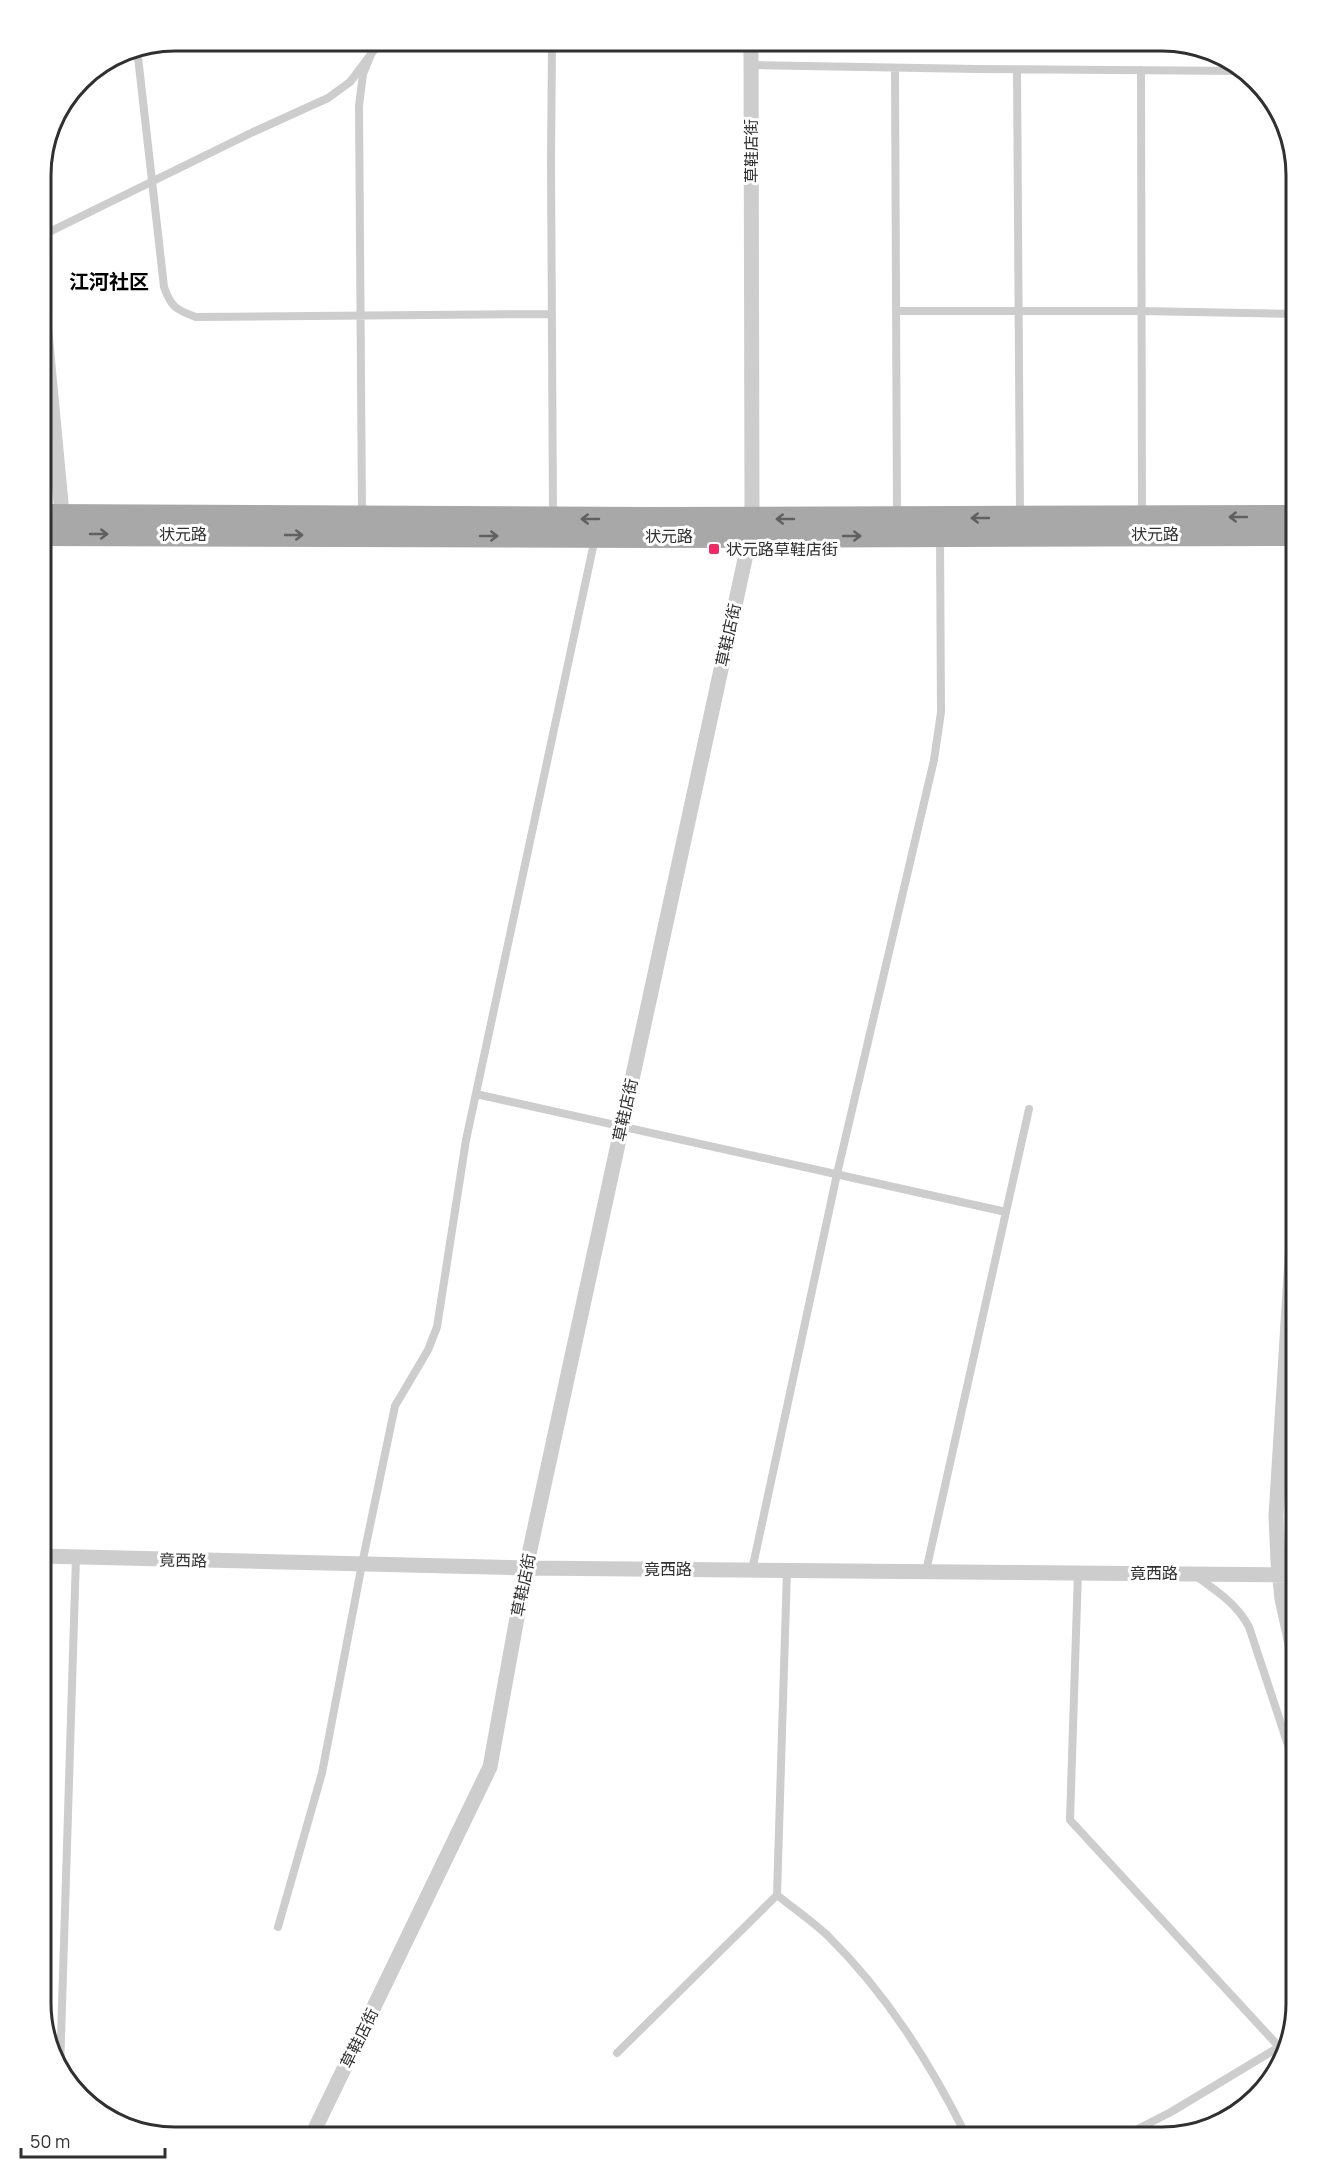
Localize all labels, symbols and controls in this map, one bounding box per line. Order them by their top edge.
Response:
street label: 草鞋店街 [740,119,762,183]
district label: 江河社区 [69,268,149,295]
one-way arrow [1228,511,1248,523]
one-way arrow [971,512,991,524]
one-way arrow [581,513,601,525]
one-way arrow [776,513,796,525]
street label: 状元路 [159,523,207,545]
street label: 状元路 [1131,523,1179,545]
street label: 状元路 [645,525,693,547]
one-way arrow [89,528,109,540]
one-way arrow [284,529,304,541]
one-way arrow [479,530,499,542]
one-way arrow [842,530,862,541]
place label: 状元路草鞋店街 [726,538,838,560]
marker: 状元路草鞋店街 [707,542,721,556]
street label: 草鞋店街 [711,601,745,669]
street label: 草鞋店街 [608,1076,642,1144]
street label: 竟西路 [159,1549,207,1571]
street label: 草鞋店街 [506,1551,540,1619]
street label: 竟西路 [644,1558,692,1580]
street label: 竟西路 [1130,1562,1178,1584]
street label: 草鞋店街 [335,2004,383,2072]
scale bar [21,2121,165,2159]
text: 50 m [30,2129,70,2153]

